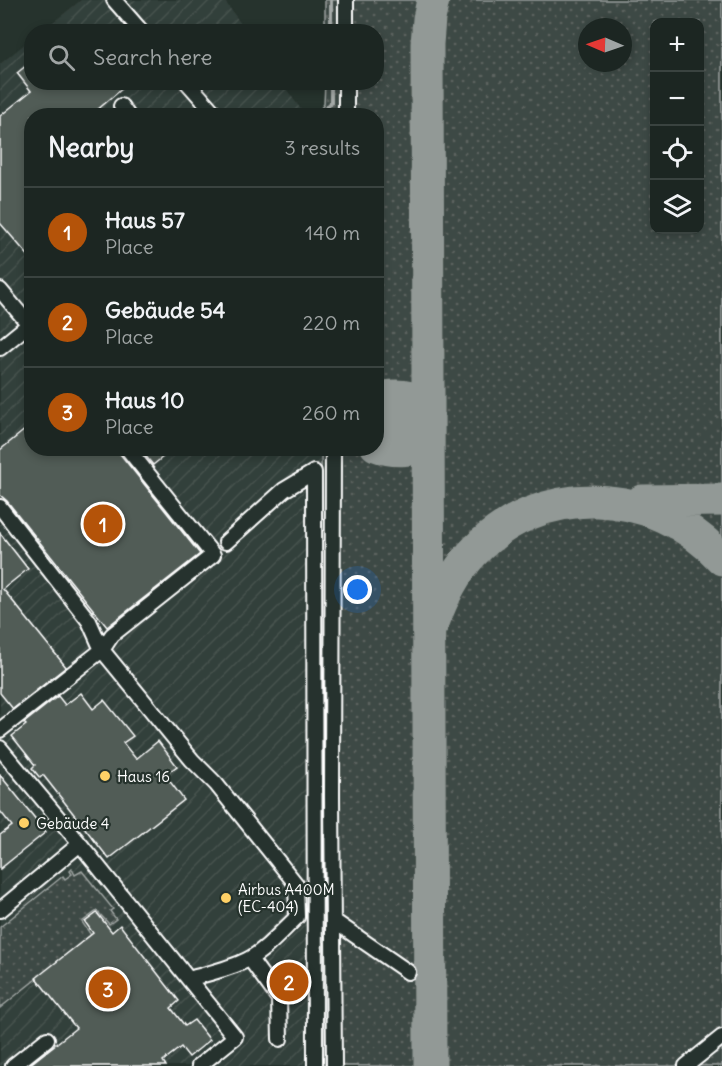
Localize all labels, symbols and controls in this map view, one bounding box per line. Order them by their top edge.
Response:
north arrow [578,18,632,72]
map controls [650,18,704,234]
button: + [650,18,704,72]
search box [24,24,384,90]
icon: search [45,41,78,74]
text: Search here [93,43,212,71]
button: − [650,72,704,126]
button: locate [650,126,704,180]
text: Nearby [48,131,134,164]
text: 3 results [284,135,360,160]
button: layers [650,180,704,234]
text: Haus 57 [105,206,185,234]
text: 1 [64,220,71,245]
text: 140 m [305,220,360,245]
text: Place [105,234,153,259]
text: Gebäude 54 [105,296,225,324]
text: 2 [62,310,73,335]
text: 220 m [303,310,360,335]
text: Place [105,324,153,349]
text: Haus 10 [105,386,185,414]
text: 3 [62,400,73,425]
text: 260 m [302,400,360,425]
text: Place [105,414,153,439]
pin: 1 [84,502,122,546]
your location [343,575,372,604]
place label: Haus 16 [117,767,170,786]
marker: Haus 16 [98,769,112,783]
place label: Gebäude 4 [36,814,110,833]
marker: Gebäude 4 [17,816,31,830]
place label: Airbus A400M (EC-404) [238,880,335,916]
marker: Airbus A400M (EC-404) [219,891,233,905]
pin: 2 [270,960,308,1004]
pin: 3 [88,966,128,1012]

